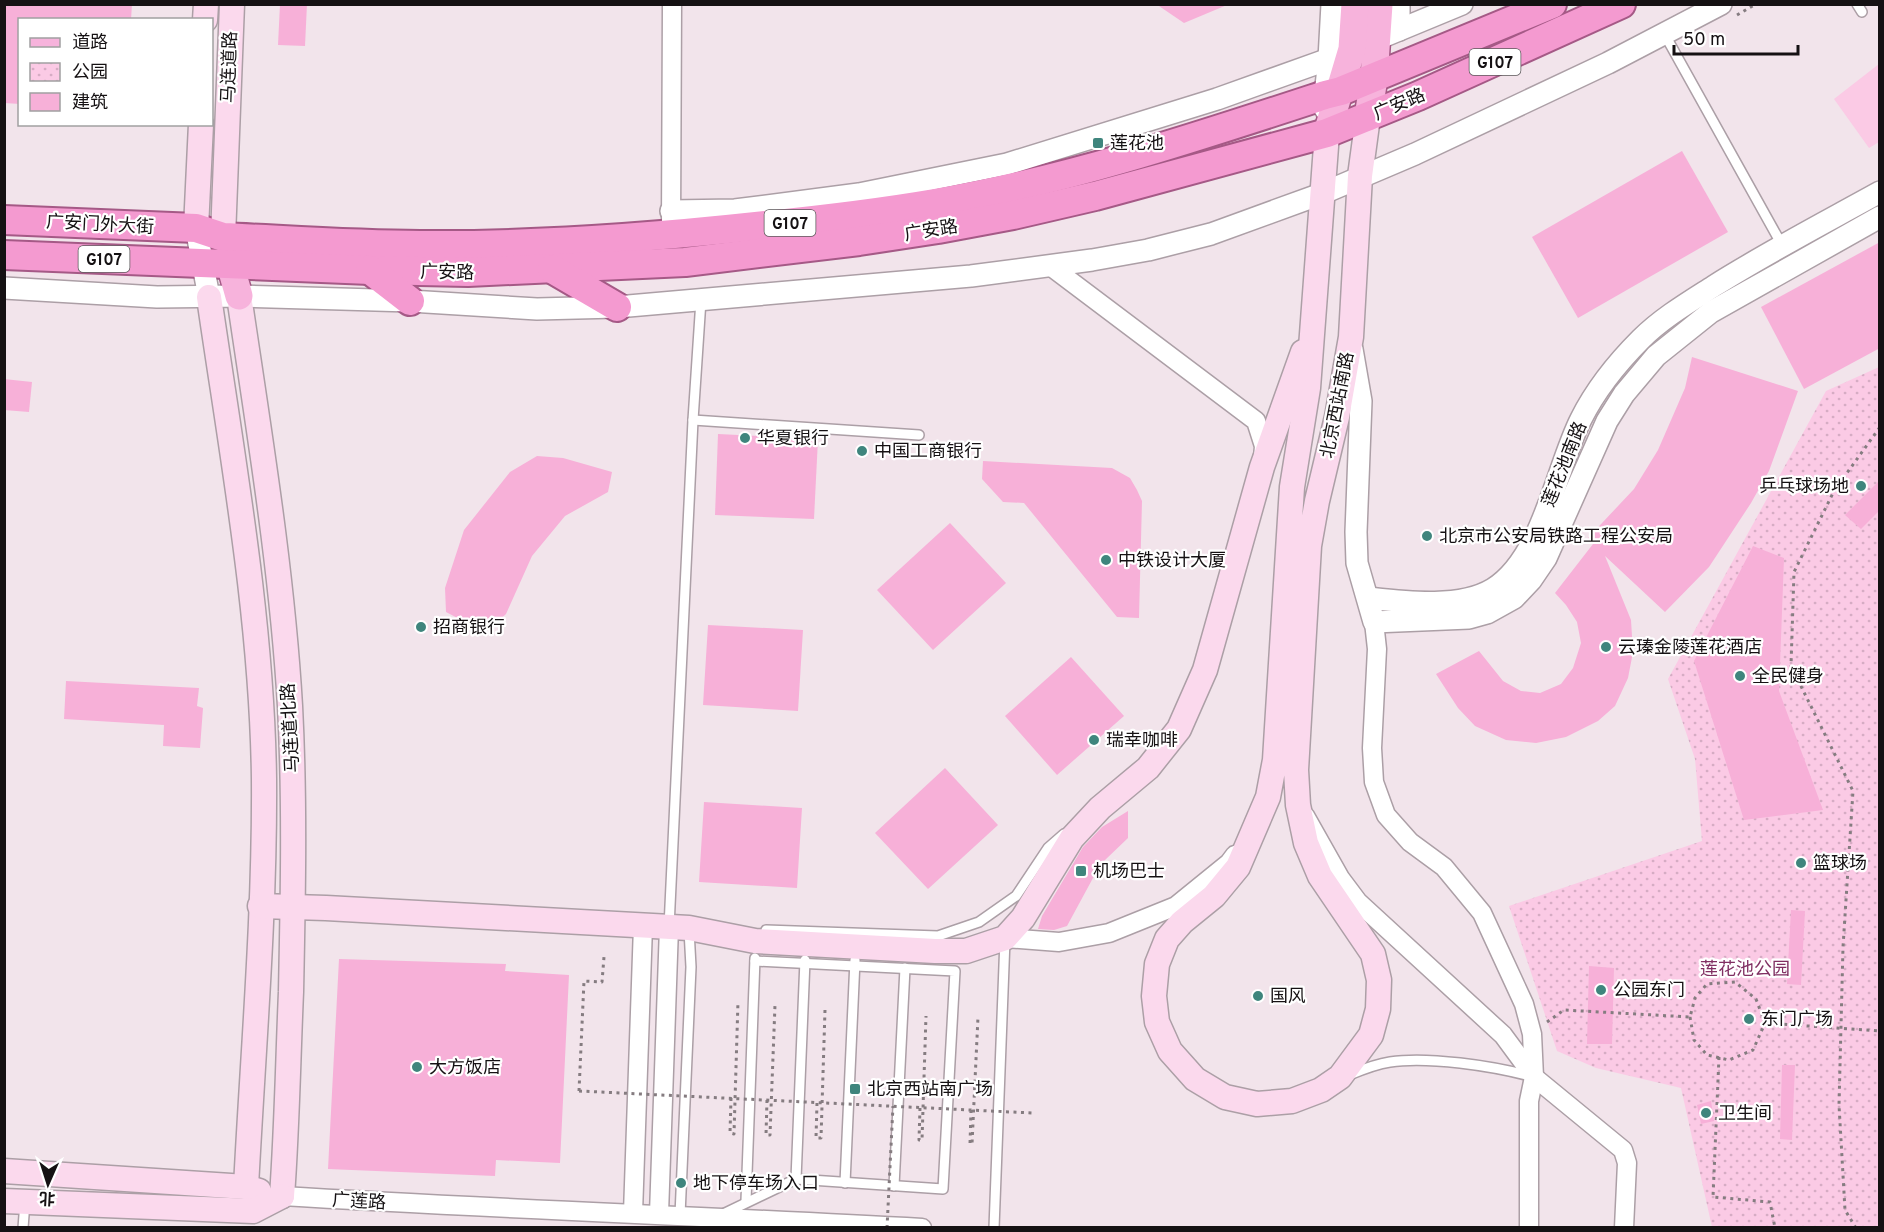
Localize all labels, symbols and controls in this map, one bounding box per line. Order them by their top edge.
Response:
legend [18,18,213,126]
scale bar [1674,18,1798,56]
text: 50 m [1683,29,1725,52]
street label: 马连道路 [218,31,243,103]
text: 道路 [72,32,108,55]
road number: G107 [1470,49,1520,75]
text: 公园 [72,62,108,85]
street label: 广安路 [1370,84,1429,127]
text: 建筑 [72,92,108,115]
place label: 莲花池 [1110,133,1164,156]
marker: 莲花池 [1091,136,1105,150]
road number: G107 [764,210,816,236]
street label: 广安门外大街 [45,211,154,240]
street label: 广安路 [903,216,960,247]
road number: G107 [78,246,130,272]
street label: 广安路 [420,262,474,285]
street label: 北京西站南路 [1317,350,1360,460]
street label: 莲花池南路 [1538,419,1593,511]
place label: 华夏银行 [757,428,829,451]
marker: 华夏银行 [738,431,752,445]
place label: 中国工商银行 [874,441,982,464]
marker: 中国工商银行 [855,444,869,458]
place label: 乒乓球场地 [1759,476,1849,499]
marker: 乒乓球场地 [1854,479,1868,493]
place label: 北京市公安局铁路工程公安局 [1439,526,1673,549]
marker: 北京市公安局铁路工程公安局 [1420,529,1434,543]
place label: 中铁设计大厦 [1118,550,1226,573]
marker: 中铁设计大厦 [1099,553,1113,567]
place label: 招商银行 [433,617,505,640]
marker: 招商银行 [414,620,428,634]
place label: 云瑧金陵莲花酒店 [1618,637,1762,660]
marker: 云瑧金陵莲花酒店 [1599,640,1613,654]
place label: 全民健身 [1752,666,1824,689]
marker: 全民健身 [1733,669,1747,683]
street label: 马连道北路 [278,682,305,773]
place label: 瑞幸咖啡 [1106,730,1178,753]
marker: 瑞幸咖啡 [1087,733,1101,747]
place label: 篮球场 [1813,853,1867,876]
marker: 篮球场 [1794,856,1808,870]
place label: 机场巴士 [1093,861,1165,884]
marker: 机场巴士 [1074,864,1088,878]
park label: 莲花池公园 [1700,959,1790,982]
place label: 公园东门 [1613,980,1685,1003]
marker: 公园东门 [1594,983,1608,997]
place label: 国风 [1270,986,1306,1009]
marker: 国风 [1251,989,1265,1003]
place label: 东门广场 [1761,1009,1833,1032]
marker: 东门广场 [1742,1012,1756,1026]
place label: 大方饭店 [429,1057,501,1080]
marker: 大方饭店 [410,1060,424,1074]
place label: 北京西站南广场 [867,1079,993,1102]
marker: 北京西站南广场 [848,1082,862,1096]
place label: 卫生间 [1718,1103,1772,1126]
marker: 卫生间 [1699,1106,1713,1120]
north arrow [18,1154,78,1214]
place label: 地下停车场入口 [693,1173,819,1196]
marker: 地下停车场入口 [674,1176,688,1190]
text: 北 [39,1187,56,1207]
street label: 广莲路 [331,1190,386,1215]

